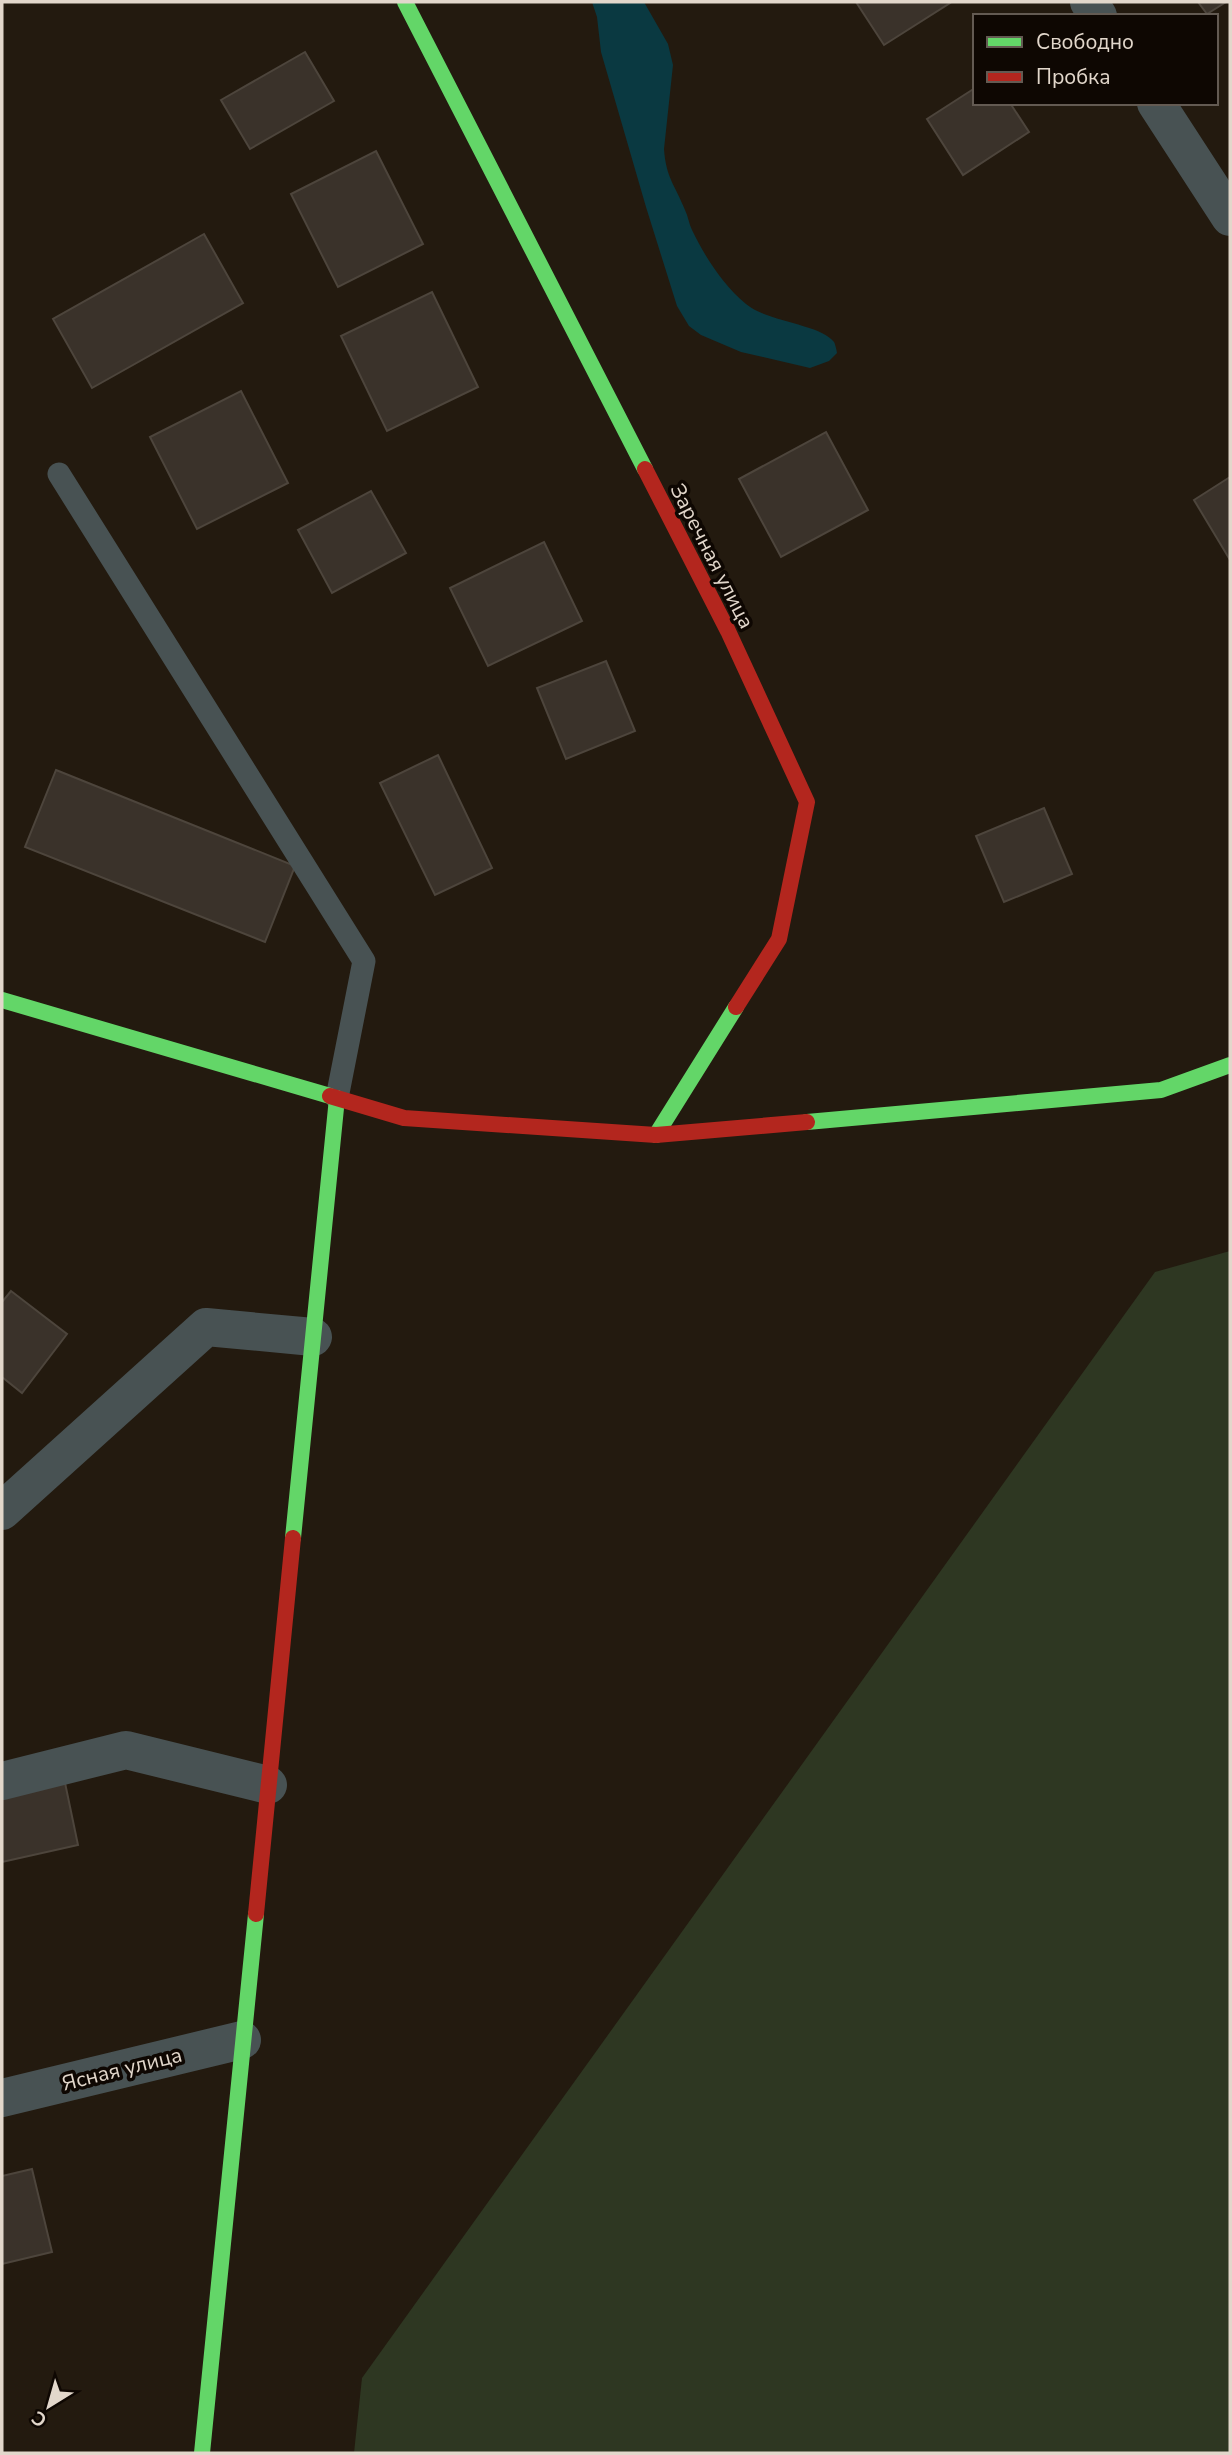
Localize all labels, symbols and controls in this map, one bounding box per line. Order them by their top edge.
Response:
legend [973,14,1218,105]
text: Свободно [1036,28,1134,56]
text: Пробка [1036,63,1110,91]
street label: Заречная улица [663,479,761,633]
street label: Ясная улица [59,2041,185,2097]
north arrow [14,2371,84,2441]
text: С [26,2404,52,2433]

